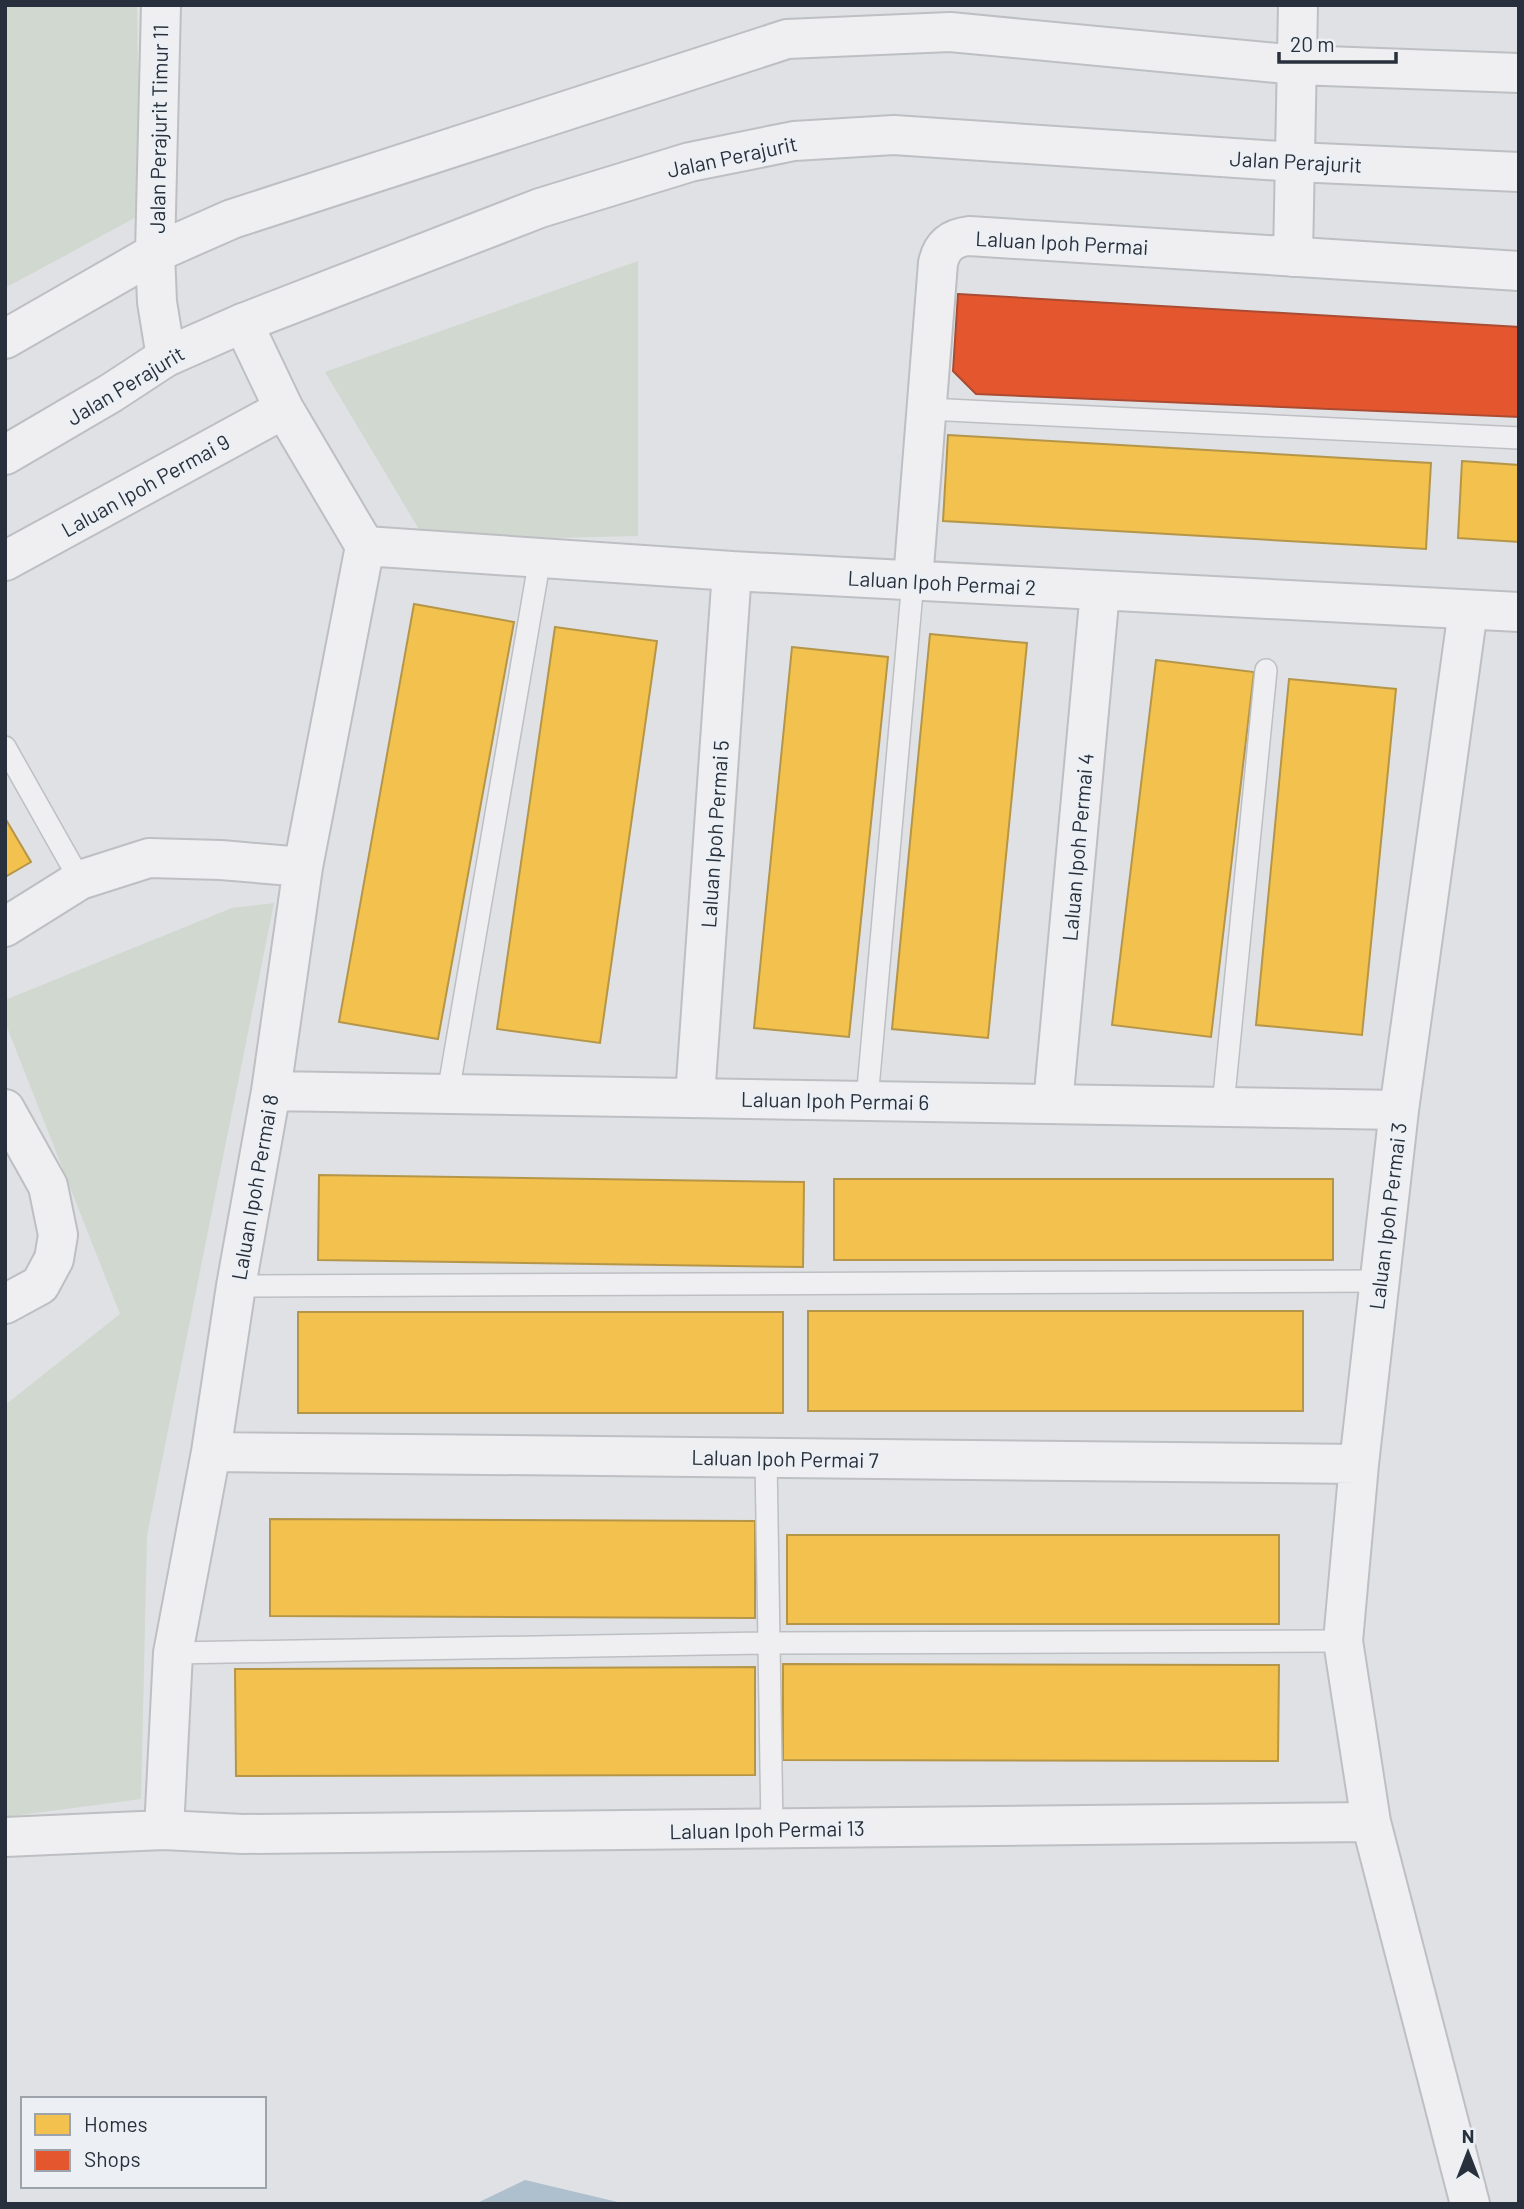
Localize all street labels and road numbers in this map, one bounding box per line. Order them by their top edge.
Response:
street label: Jalan Perajurit Timur 11 [144,24,172,234]
street label: Jalan Perajurit [665,130,799,182]
street label: Jalan Perajurit [1229,145,1363,177]
street label: Laluan Ipoh Permai [975,225,1149,259]
street label: Jalan Perajurit [62,340,188,430]
street label: Laluan Ipoh Permai 9 [57,428,233,542]
street label: Laluan Ipoh Permai 2 [847,565,1037,599]
street label: Laluan Ipoh Permai 5 [695,739,733,929]
street label: Laluan Ipoh Permai 4 [1056,752,1098,942]
street label: Laluan Ipoh Permai 6 [741,1086,929,1114]
street label: Laluan Ipoh Permai 8 [225,1092,283,1282]
street label: Laluan Ipoh Permai 3 [1363,1121,1411,1311]
street label: Laluan Ipoh Permai 7 [691,1444,879,1472]
street label: Laluan Ipoh Permai 13 [669,1815,865,1843]

